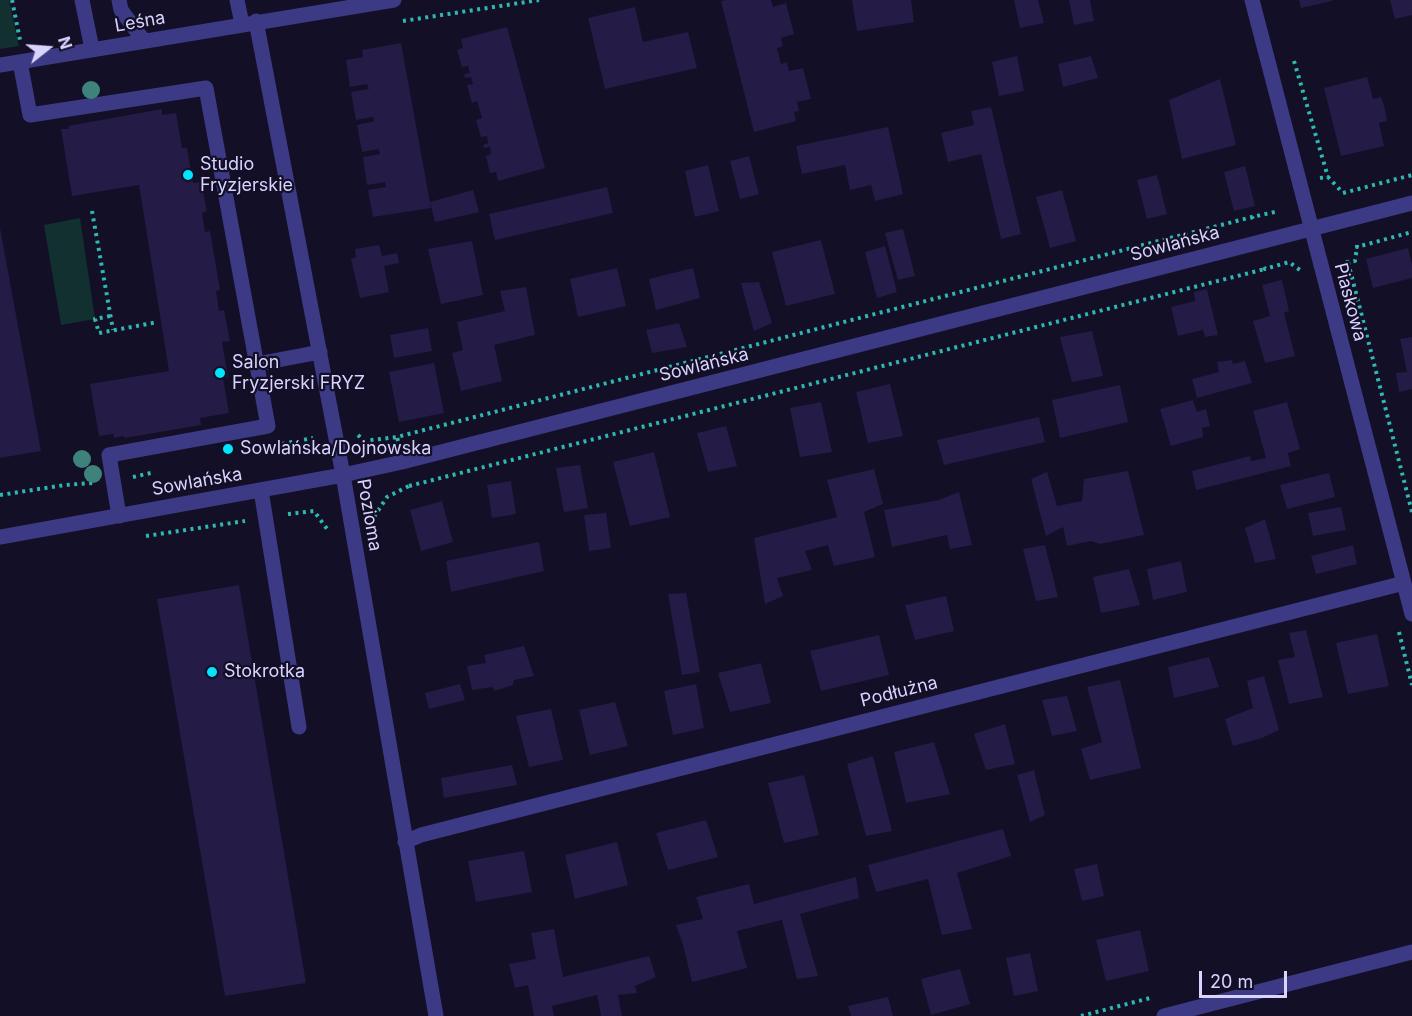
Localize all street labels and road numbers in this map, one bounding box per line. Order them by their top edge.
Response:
street label: Leśna [113,7,167,37]
street label: Sowlańska [1128,222,1222,266]
street label: Piaskowa [1329,260,1371,344]
street label: Sowlańska [657,343,751,387]
street label: Sowlańska [150,463,244,501]
street label: Pozioma [352,477,386,553]
street label: Podłużna [858,672,940,712]

